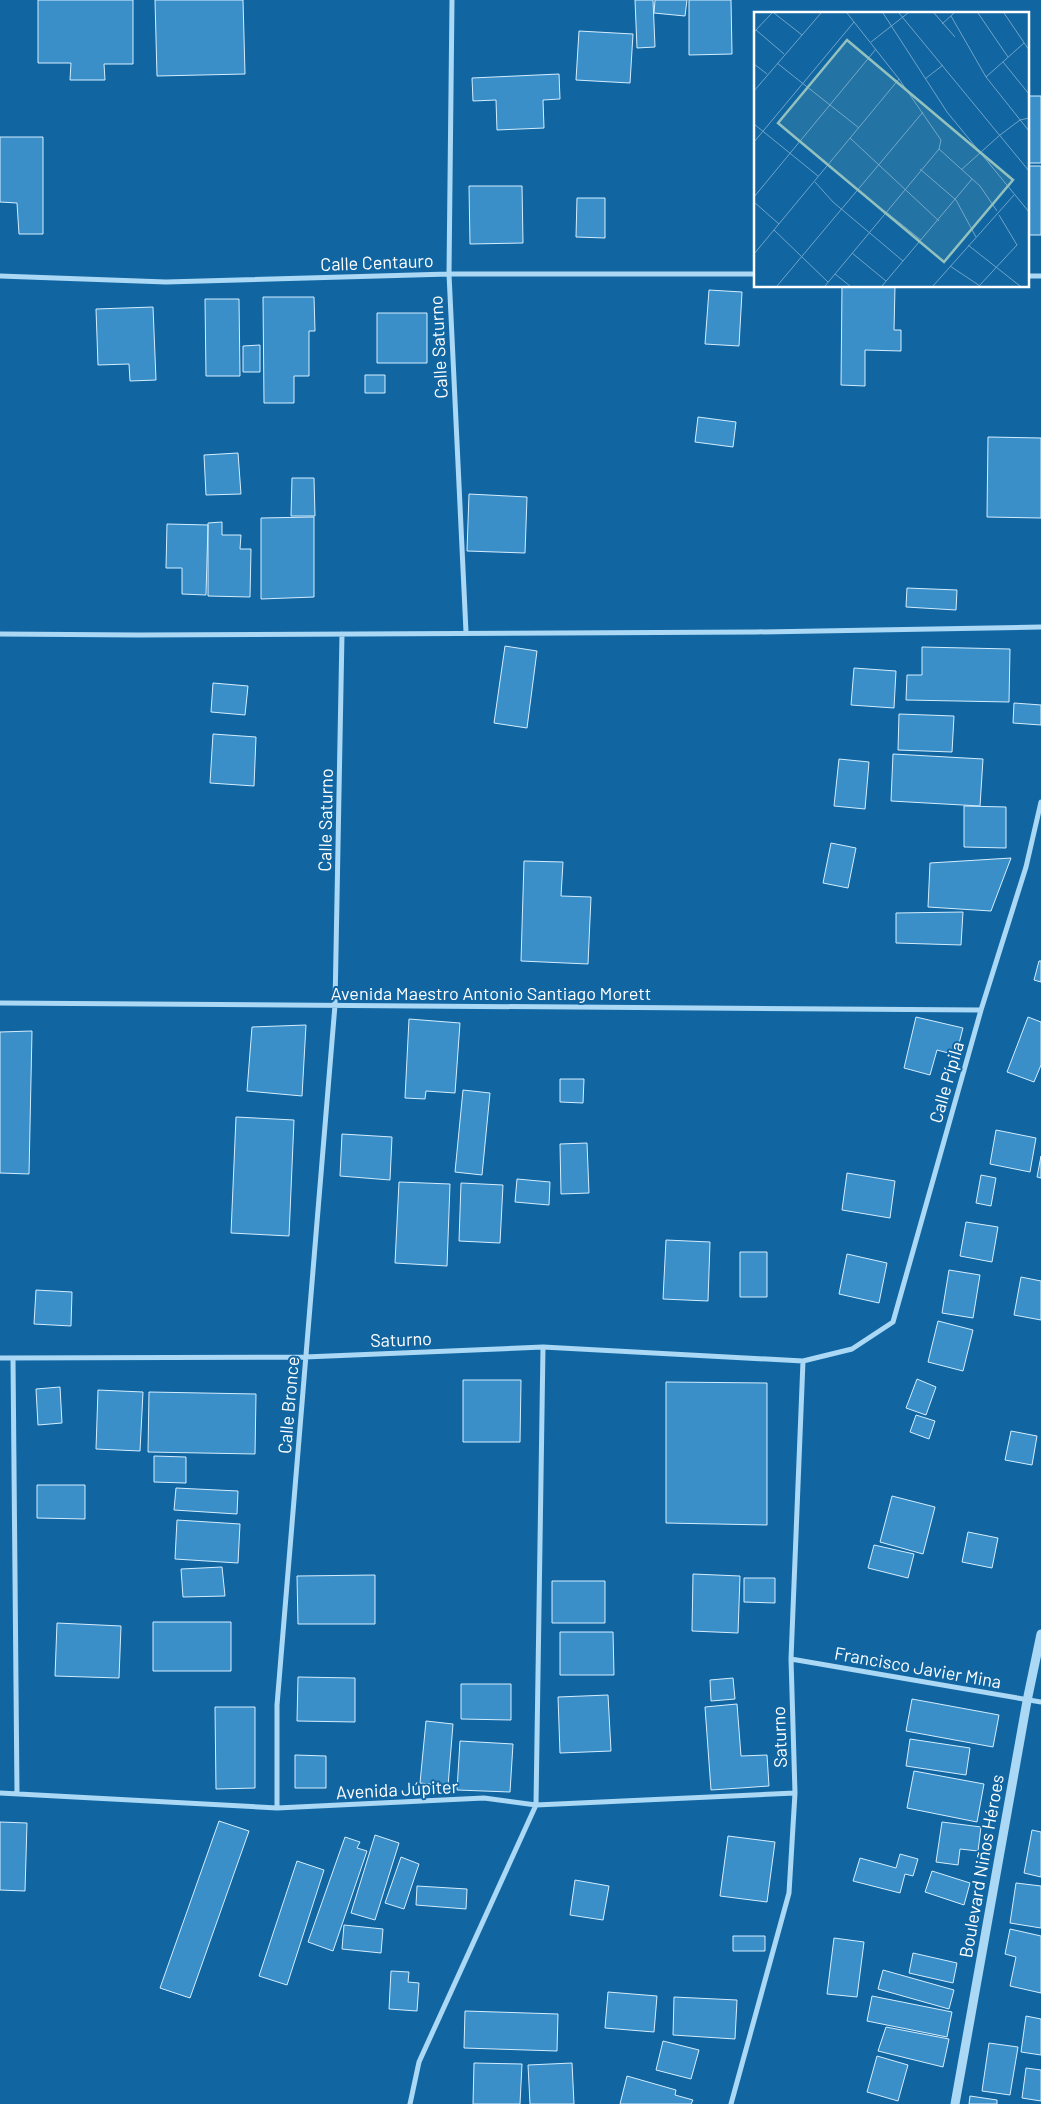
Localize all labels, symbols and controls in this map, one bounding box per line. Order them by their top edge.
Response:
inset map [754,12,1028,288]
street label: Calle Centauro [320,249,434,275]
street label: Calle Saturno [424,295,452,399]
street label: Calle Saturno [313,768,337,872]
street label: Avenida Maestro Antonio Santiago Morett [331,982,651,1004]
street label: Calle Pípila [924,1039,968,1125]
street label: Saturno [370,1327,432,1351]
street label: Calle Bronce [273,1355,303,1455]
street label: Francisco Javier Mina [833,1641,1003,1693]
street label: Saturno [767,1706,791,1768]
street label: Boulevard Niños Héroes [954,1773,1008,1959]
street label: Avenida Júpiter [335,1775,459,1803]

